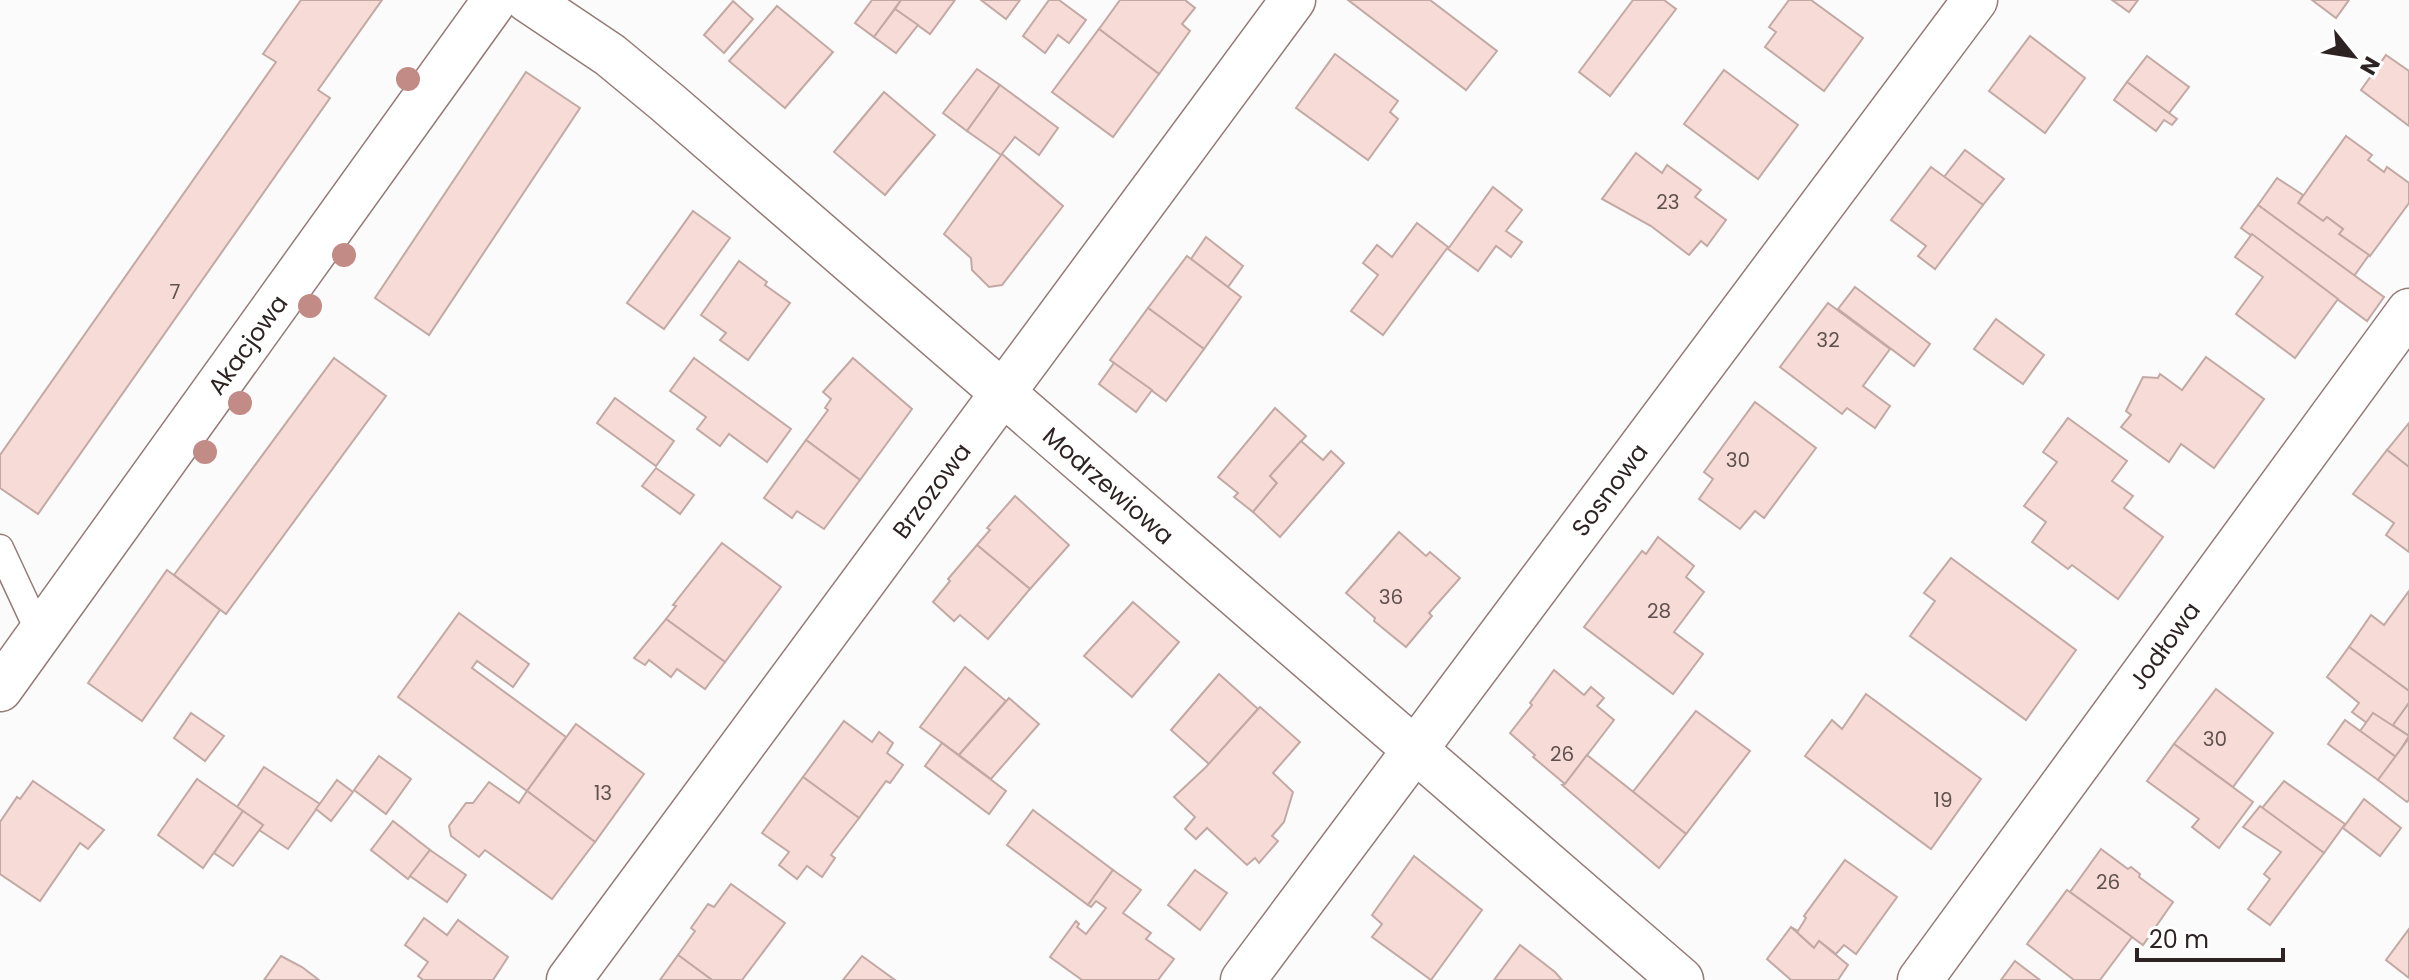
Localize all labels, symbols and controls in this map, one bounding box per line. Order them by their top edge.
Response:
north arrow [2313,16,2393,96]
text: N [2352,51,2387,81]
house number: 23 [1656,188,1680,216]
house number: 7 [170,278,181,306]
street label: Akacjowa [200,288,295,402]
house number: 32 [1816,326,1840,354]
street label: Modrzewiowa [1036,419,1181,552]
street label: Brzozowa [885,436,979,545]
street label: Sosnowa [1564,436,1655,543]
house number: 30 [1726,446,1750,474]
house number: 36 [1379,583,1403,611]
street label: Jodłowa [2121,595,2208,697]
house number: 28 [1647,597,1671,625]
house number: 30 [2203,725,2227,753]
house number: 26 [1550,740,1574,768]
house number: 13 [594,779,612,807]
house number: 19 [1934,786,1953,814]
house number: 26 [2096,868,2120,896]
scale bar [2137,912,2283,962]
text: 20 m [2149,923,2209,956]

